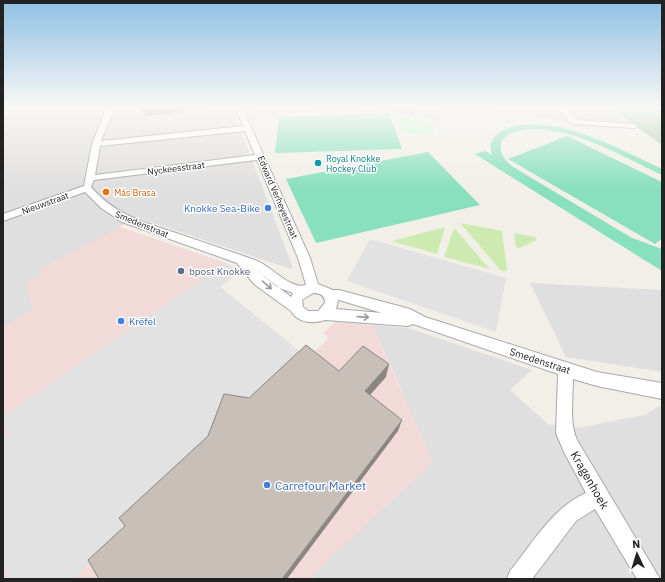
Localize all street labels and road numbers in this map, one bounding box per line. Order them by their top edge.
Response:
street label: Edward Verheyestraat [256,154,300,240]
street label: Nyckeesstraat [147,159,205,177]
street label: Nieuwstraat [20,189,70,217]
street label: Smedenstraat [114,208,170,240]
street label: Smedenstraat [508,345,572,377]
street label: Kragenhoek [567,448,613,512]

